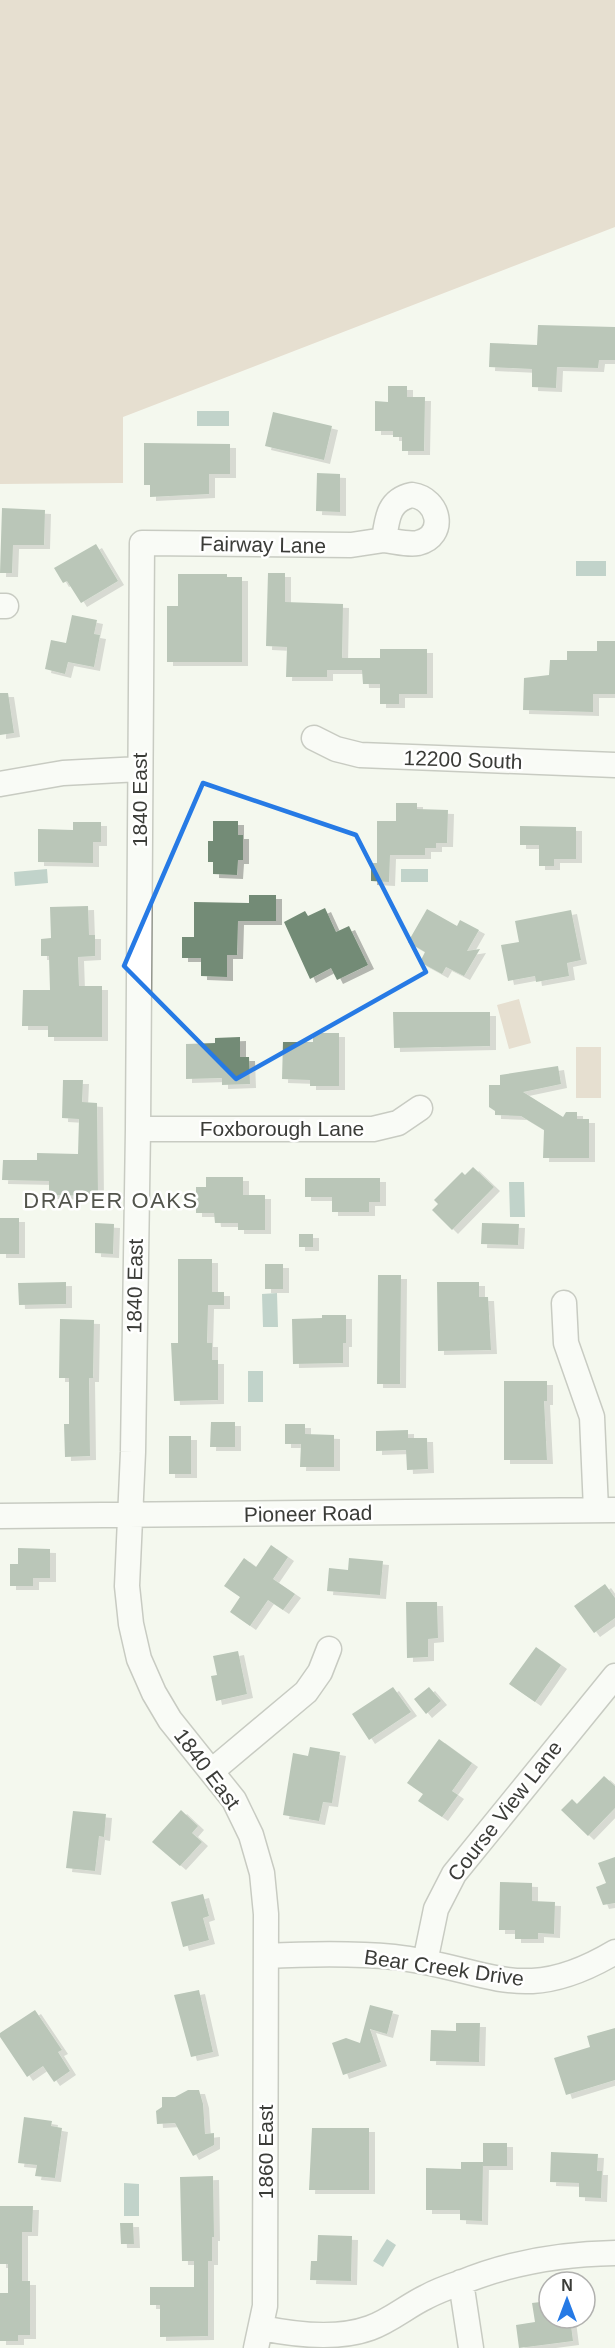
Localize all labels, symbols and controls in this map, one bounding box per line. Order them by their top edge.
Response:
street label: Fairway Lane [200,532,326,557]
street label: 12200 South [403,746,523,773]
street label: 1840 East [128,753,151,847]
street label: Foxborough Lane [200,1117,364,1140]
district label: DRAPER OAKS [23,1188,199,1213]
street label: 1840 East [122,1238,147,1333]
street label: Pioneer Road [244,1501,372,1526]
street label: 1840 East [170,1724,245,1814]
street label: Course View Lane [443,1736,566,1885]
street label: Bear Creek Drive [363,1945,525,1990]
street label: 1860 East [254,2105,277,2199]
north arrow [537,2270,597,2330]
text: N [561,2277,573,2294]

